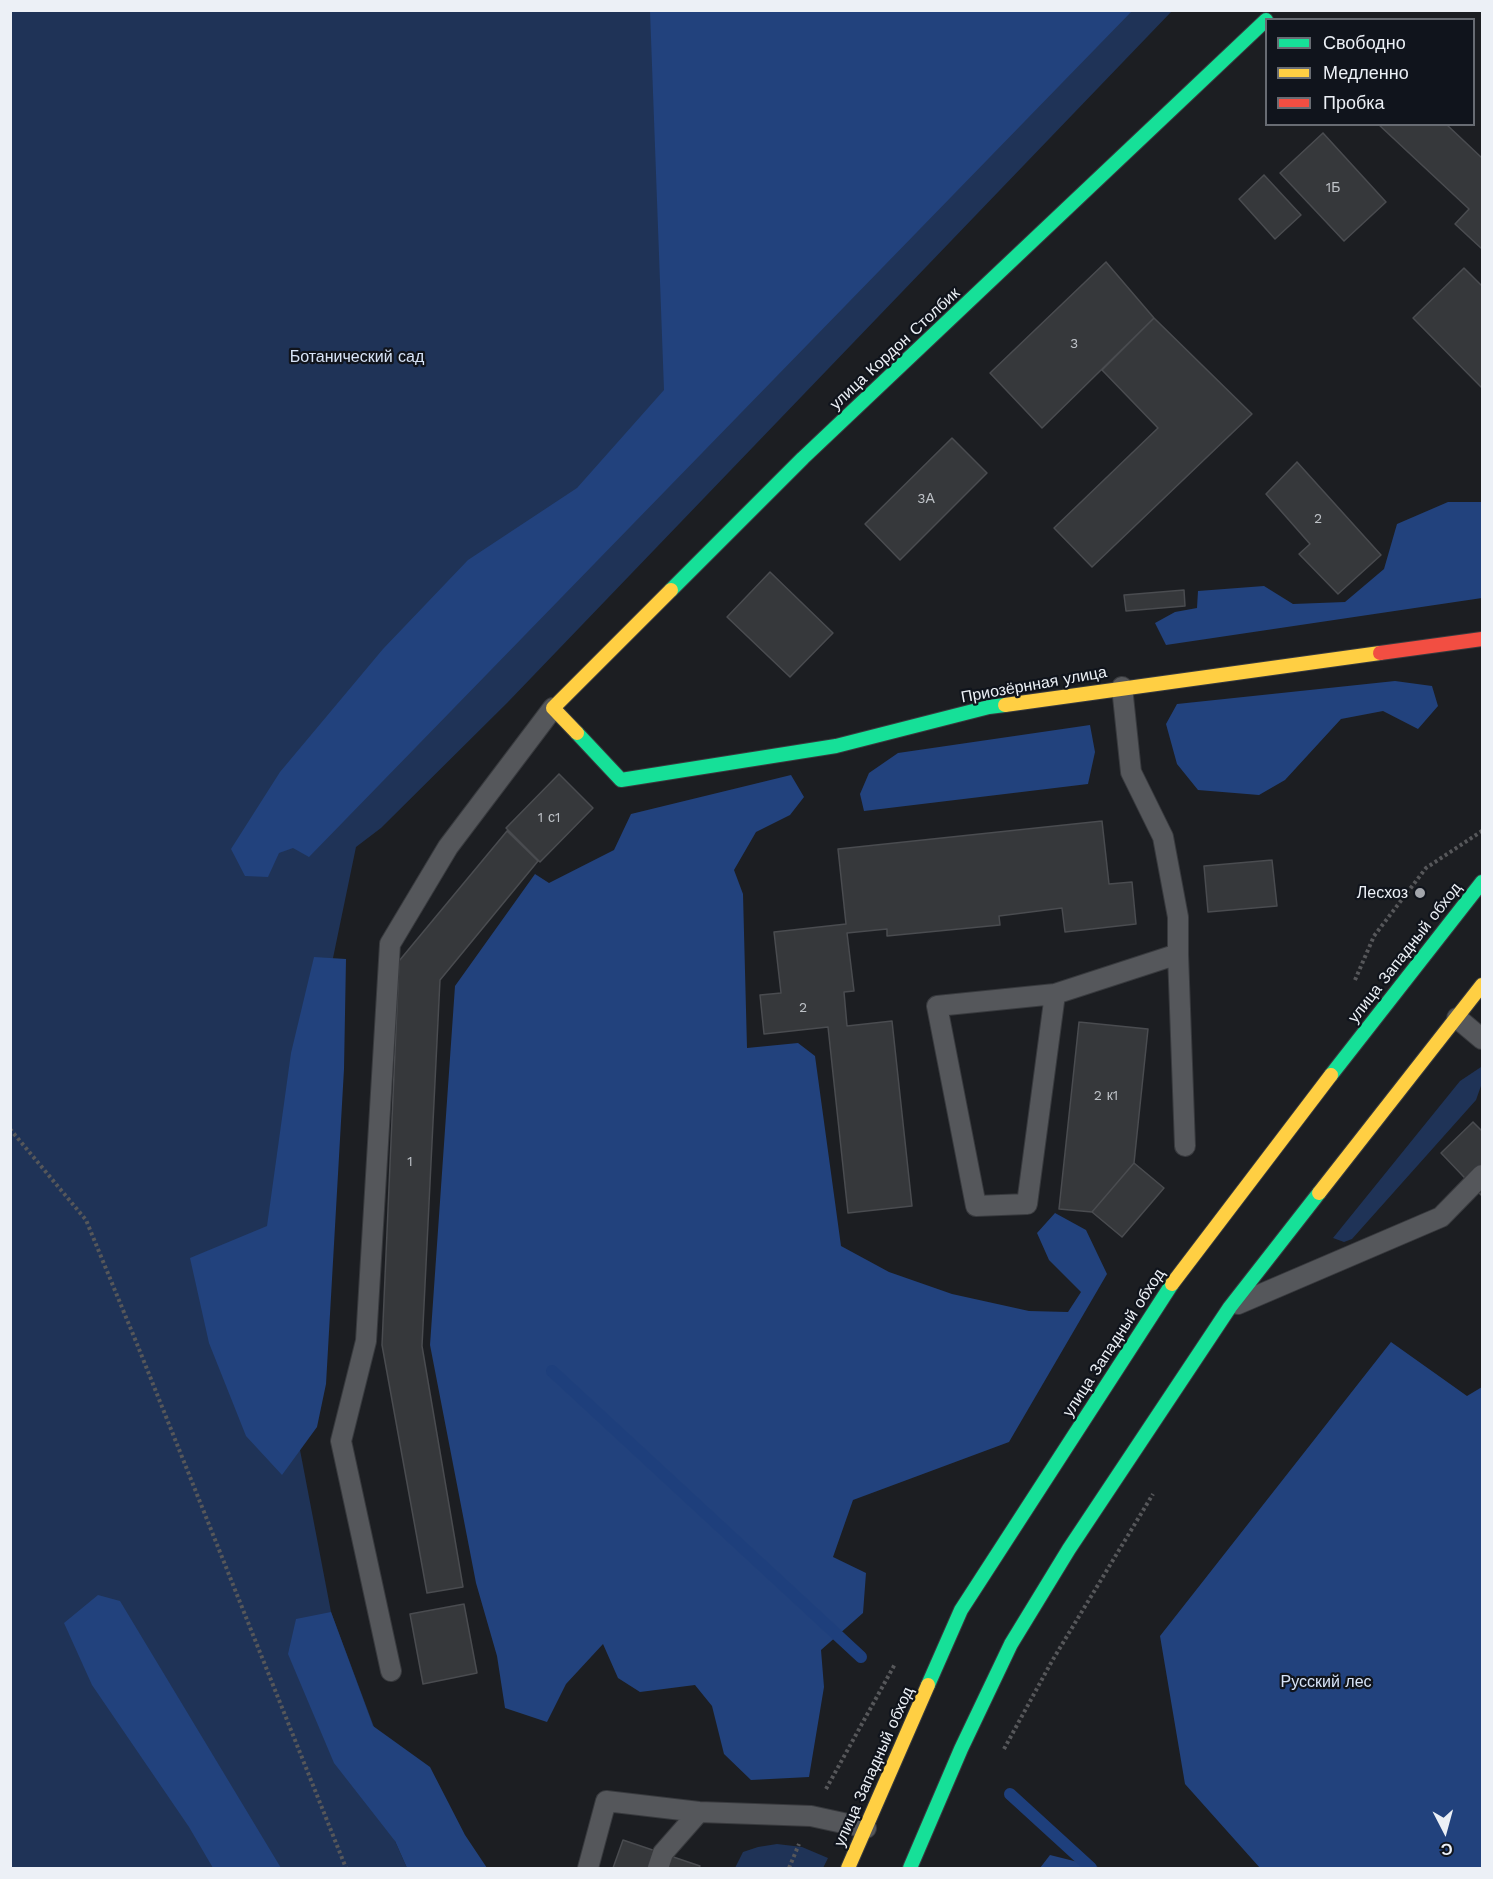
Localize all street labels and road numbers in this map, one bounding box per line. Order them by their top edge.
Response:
street label: улица Кордон Столбик [826,284,964,414]
street label: Приозёрнная улица [960,663,1108,707]
street label: улица Западный обход [1344,879,1466,1027]
street label: улица Западный обход [1059,1265,1169,1421]
street label: улица Западный обход [830,1684,918,1850]

